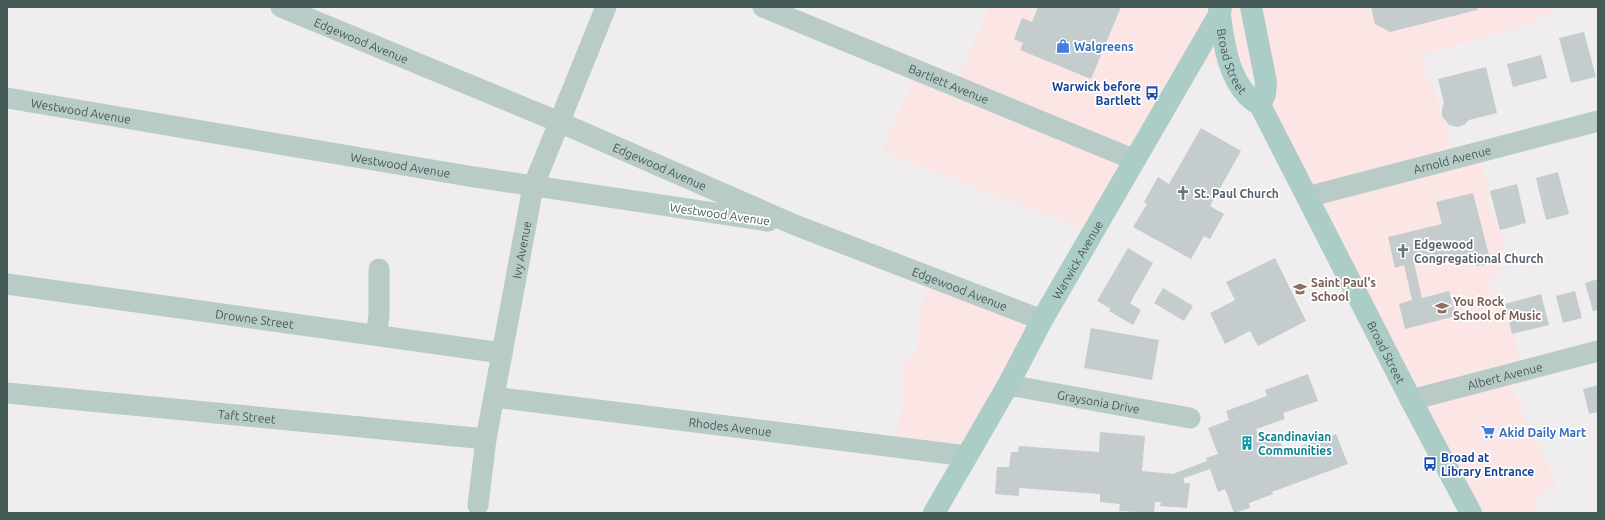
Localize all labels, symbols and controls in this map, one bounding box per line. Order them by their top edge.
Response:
street label: Edgewood Avenue [312,15,410,66]
street label: Broad Street [1215,27,1250,97]
shop icon: Walgreens [1055,38,1071,54]
place label: Walgreens [1074,40,1134,53]
street label: Bartlett Avenue [907,61,991,106]
place label: Warwick before Bartlett [1052,80,1141,107]
bus stop icon: Warwick before Bartlett [1144,85,1160,101]
street label: Westwood Avenue [30,96,132,125]
street label: Edgewood Avenue [611,140,709,192]
street label: Arnold Avenue [1412,143,1492,175]
street label: Westwood Avenue [349,150,451,179]
church icon: St. Paul Church [1175,185,1191,201]
place label: St. Paul Church [1194,187,1279,200]
street label: Westwood Avenue [669,201,771,227]
street label: Warwick Avenue [1049,218,1105,301]
street label: Ivy Avenue [510,220,533,280]
place label: Edgewood Congregational Church [1414,238,1543,265]
church icon: Edgewood Congregational Church [1395,243,1411,259]
street label: Edgewood Avenue [911,264,1009,313]
place label: Saint Paul's School [1311,276,1376,303]
school or university icon: Saint Paul's School [1292,281,1308,297]
place label: You Rock School of Music [1453,295,1541,322]
school or university icon: You Rock School of Music [1434,300,1450,316]
street label: Drowne Street [215,307,295,330]
street label: Broad Street [1365,319,1408,386]
street label: Albert Avenue [1466,359,1544,391]
street label: Graysonia Drive [1056,388,1141,415]
street label: Taft Street [217,407,277,425]
street label: Rhodes Avenue [688,415,772,438]
supermarket icon: Akid Daily Mart [1480,424,1496,440]
place label: Akid Daily Mart [1499,426,1586,439]
place label: Scandinavian Communities [1258,430,1332,457]
building icon: Scandinavian Communities [1239,435,1255,451]
place label: Broad at Library Entrance [1441,451,1534,478]
bus stop icon: Broad at Library Entrance [1422,456,1438,472]

